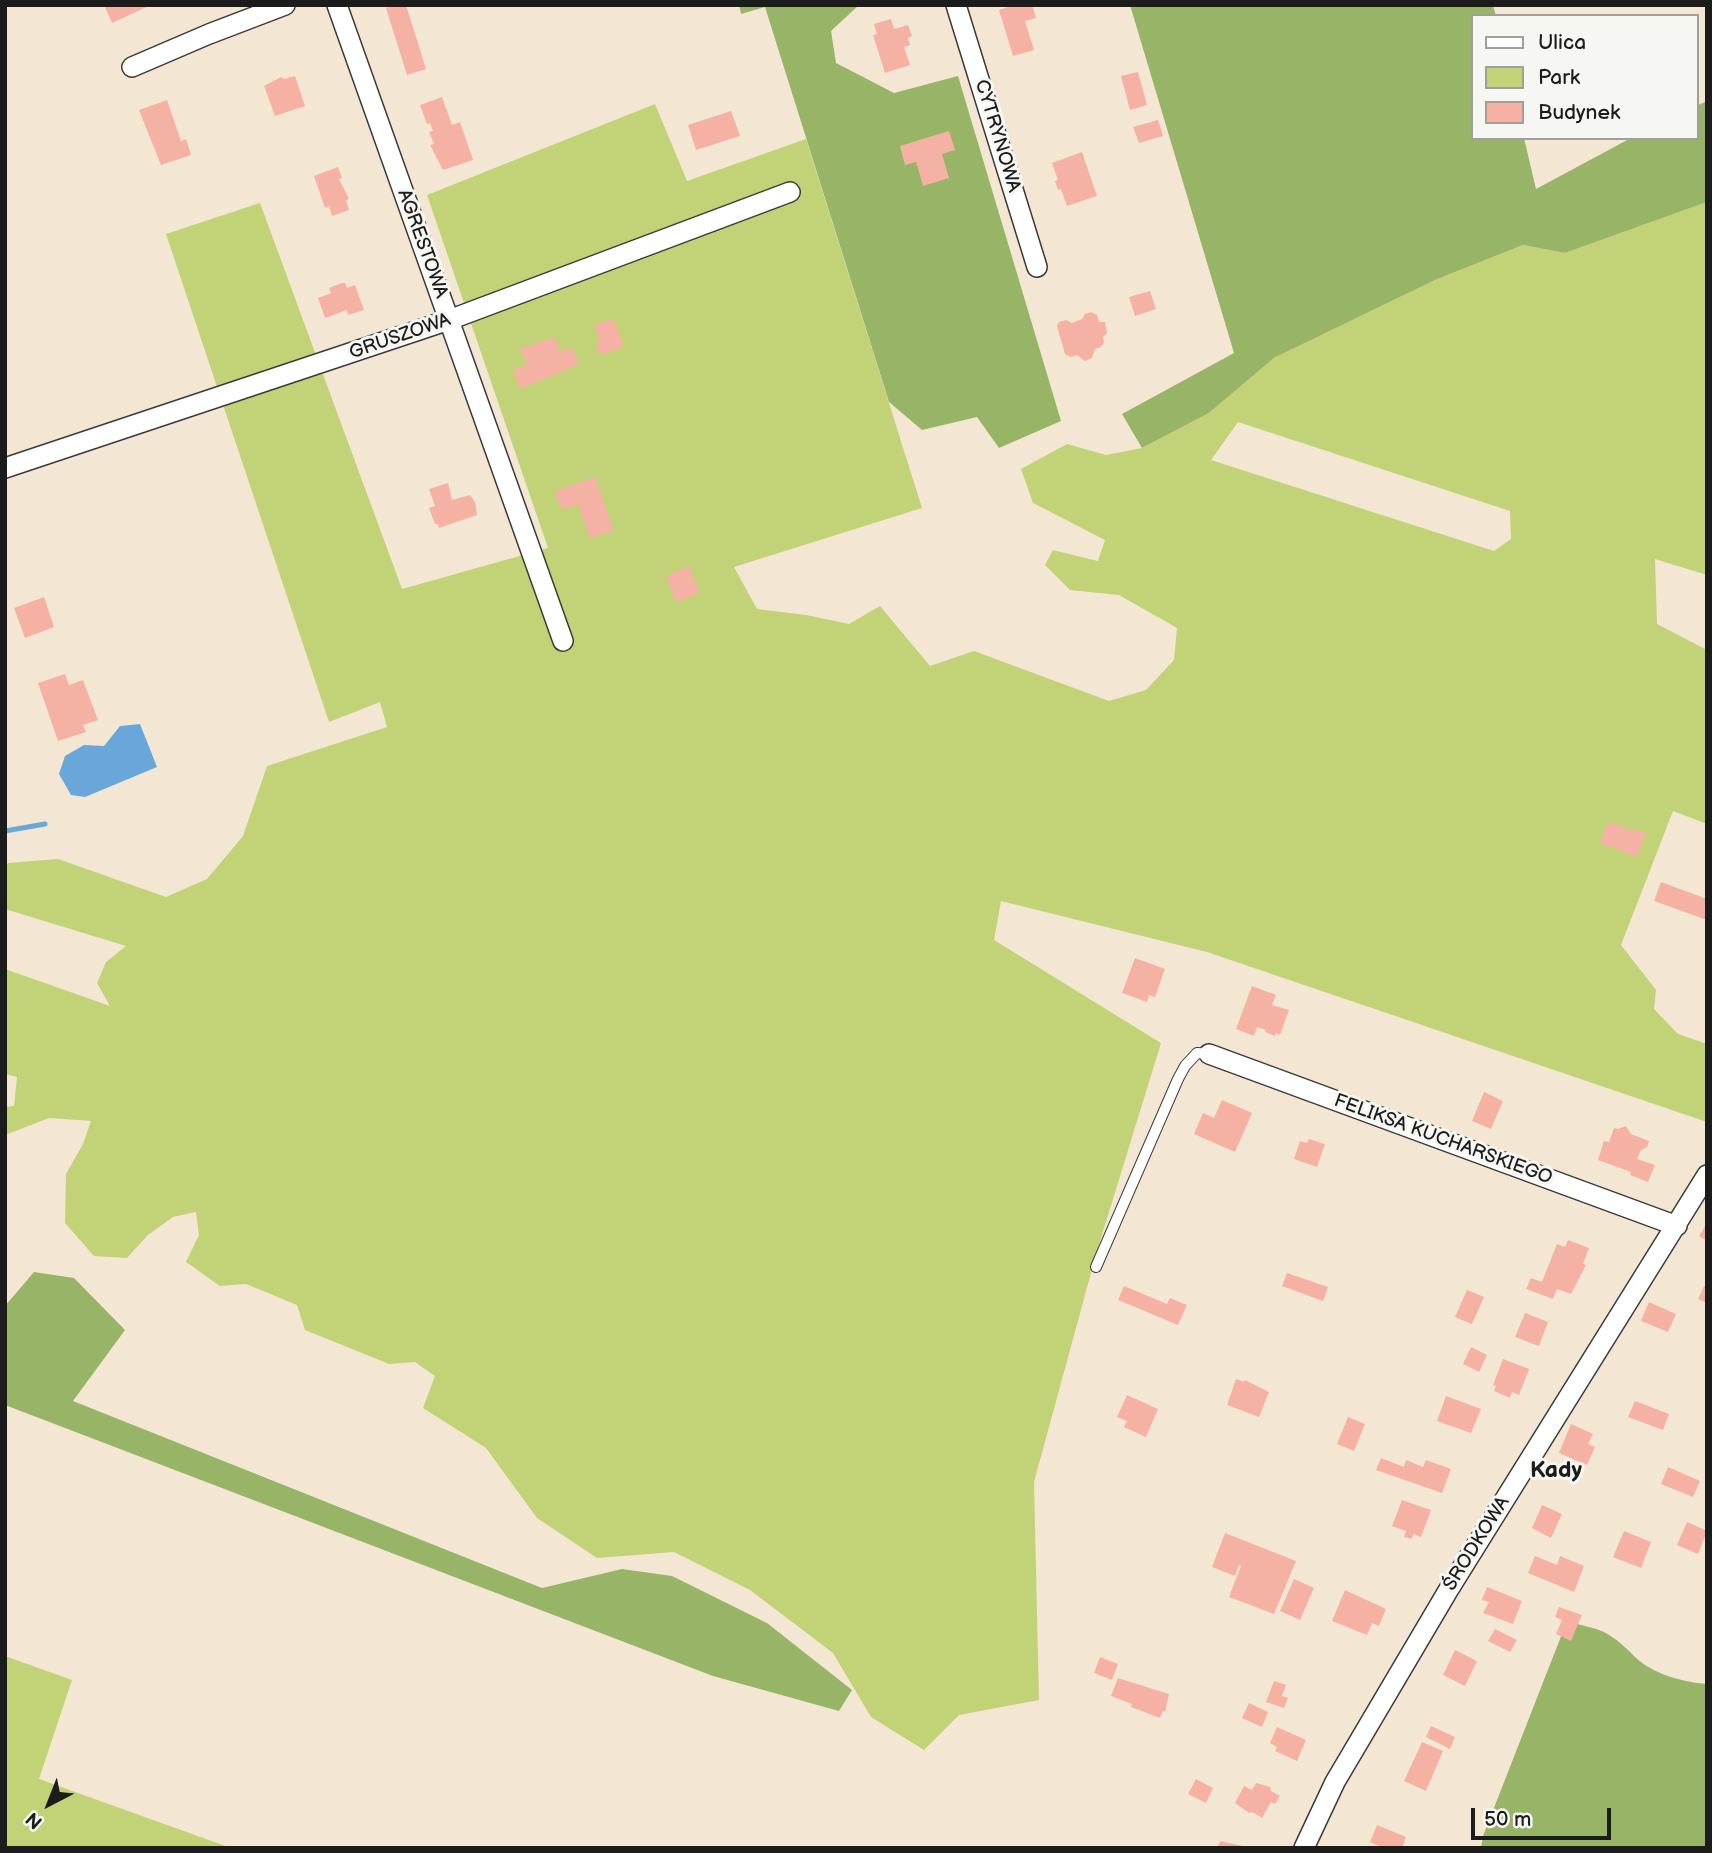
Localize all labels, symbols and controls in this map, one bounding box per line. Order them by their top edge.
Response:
legend [1470,14,1698,140]
text: Ulica [1538,30,1586,55]
text: Park [1538,65,1580,90]
street label: CYTRYNOWA [969,77,1025,195]
text: Budynek [1538,100,1620,125]
street label: AGRESTOWA [392,186,452,302]
street label: GRUSZOWA [346,309,454,365]
street label: FELIKSA KUCHARSKIEGO [1331,1090,1555,1190]
district label: Kady [1530,1457,1582,1485]
street label: ŚRODKOWA [1439,1493,1515,1595]
north arrow [14,1769,84,1839]
scale bar [1474,1794,1614,1838]
text: N [22,1807,48,1833]
text: 50 m [1484,1807,1531,1832]

